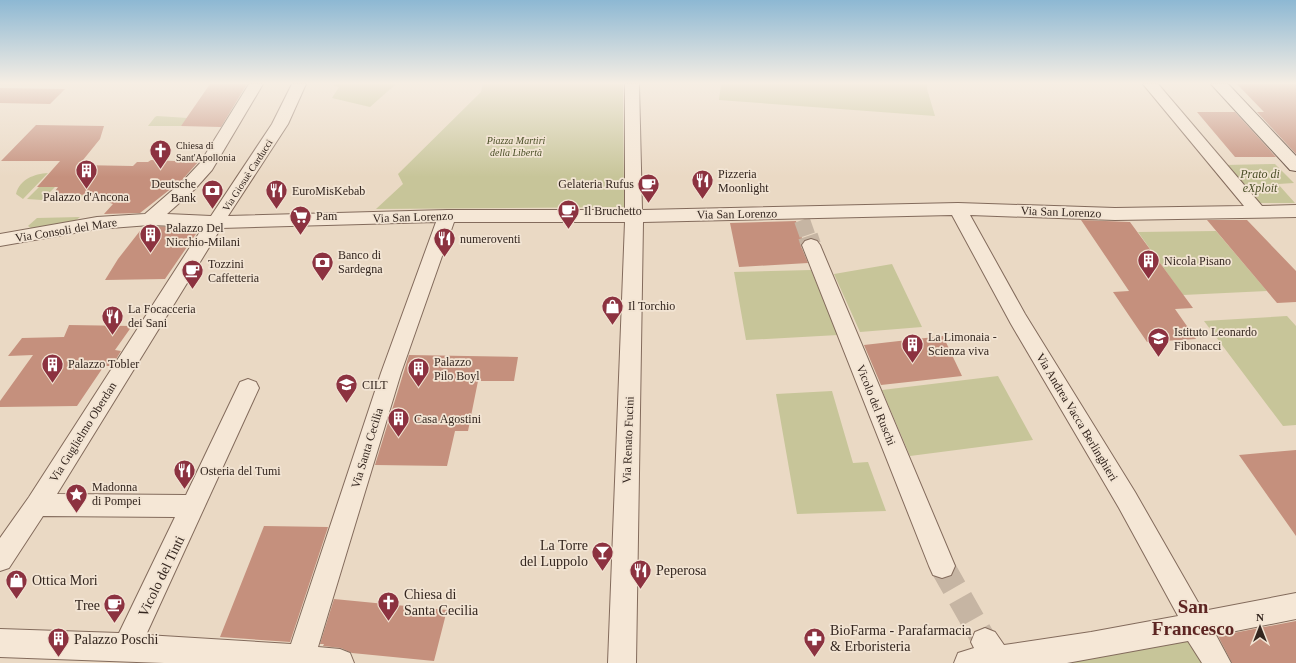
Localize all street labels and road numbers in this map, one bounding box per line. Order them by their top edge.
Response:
street label: Via Giosuè Carducci [220,137,275,213]
street label: Via San Lorenzo [1020,204,1102,220]
street label: Via San Lorenzo [697,206,777,222]
street label: Via San Lorenzo [372,209,454,225]
street label: Via Consoli del Mare [14,215,118,245]
street label: Via Andrea Vacca Berlinghieri [1033,351,1121,484]
street label: Vicolo del Ruschi [853,363,899,448]
street label: Via Guglielmo Oberdan [47,379,119,485]
street label: Via Renato Fucini [619,395,637,484]
street label: Via Santa Cecilia [348,406,386,490]
street label: Vicolo del Tinti [135,533,187,619]

